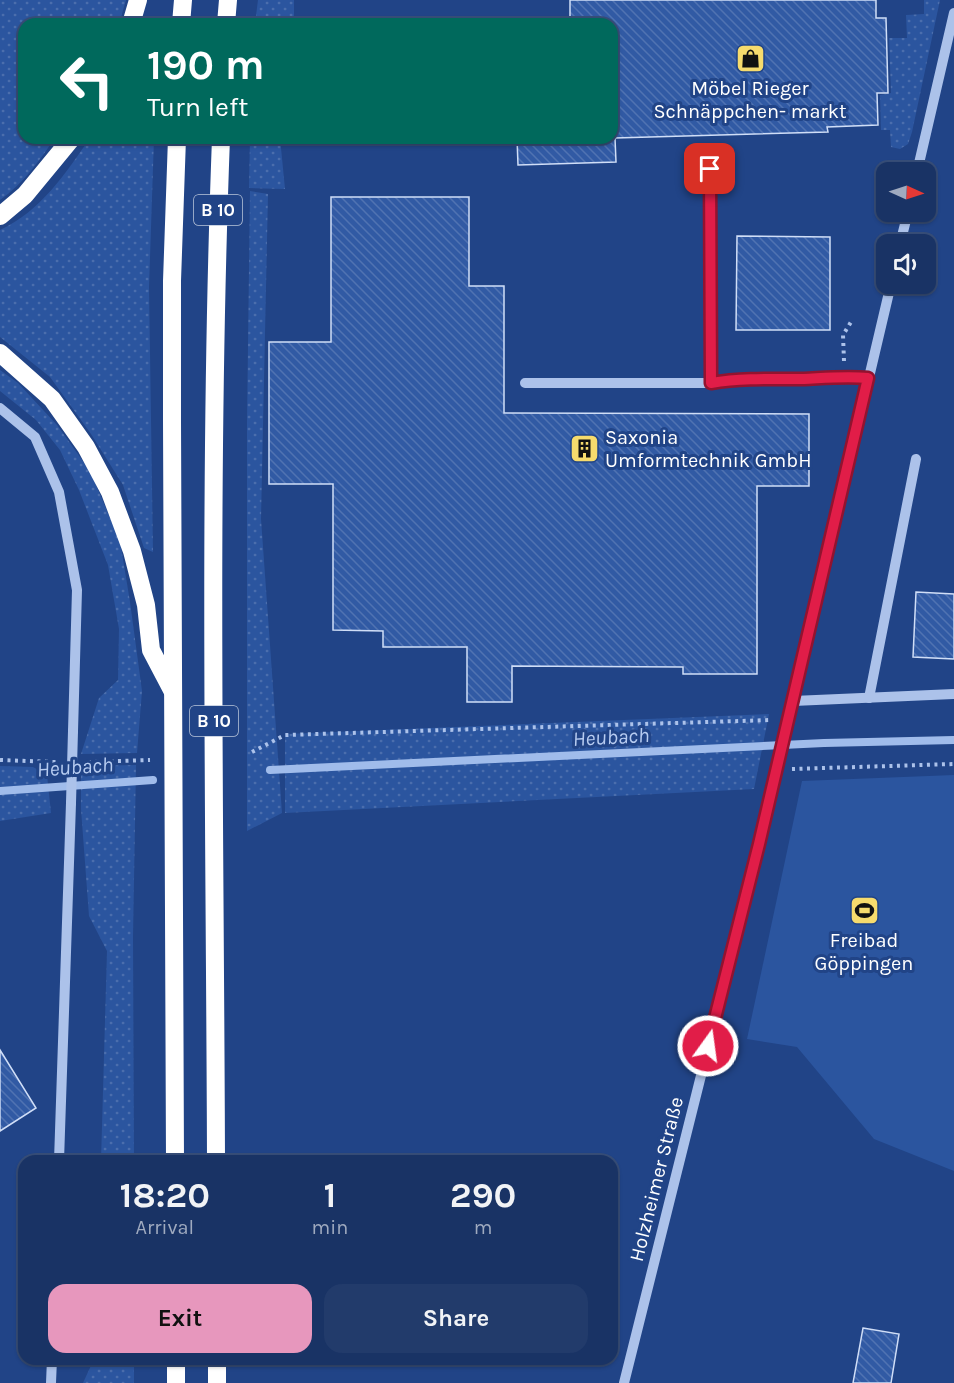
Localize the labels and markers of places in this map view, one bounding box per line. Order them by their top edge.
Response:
shop icon: Möbel Rieger Schnäppchen- markt [734,42,766,74]
place label: Möbel Rieger Schnäppchen- markt [653,77,847,123]
pin [684,143,735,194]
place label: Saxonia Umformtechnik GmbH [605,426,812,472]
building icon: Saxonia Umformtechnik GmbH [568,433,600,465]
sports icon: Freibad Göppingen [848,894,880,926]
place label: Freibad Göppingen [815,929,913,975]

